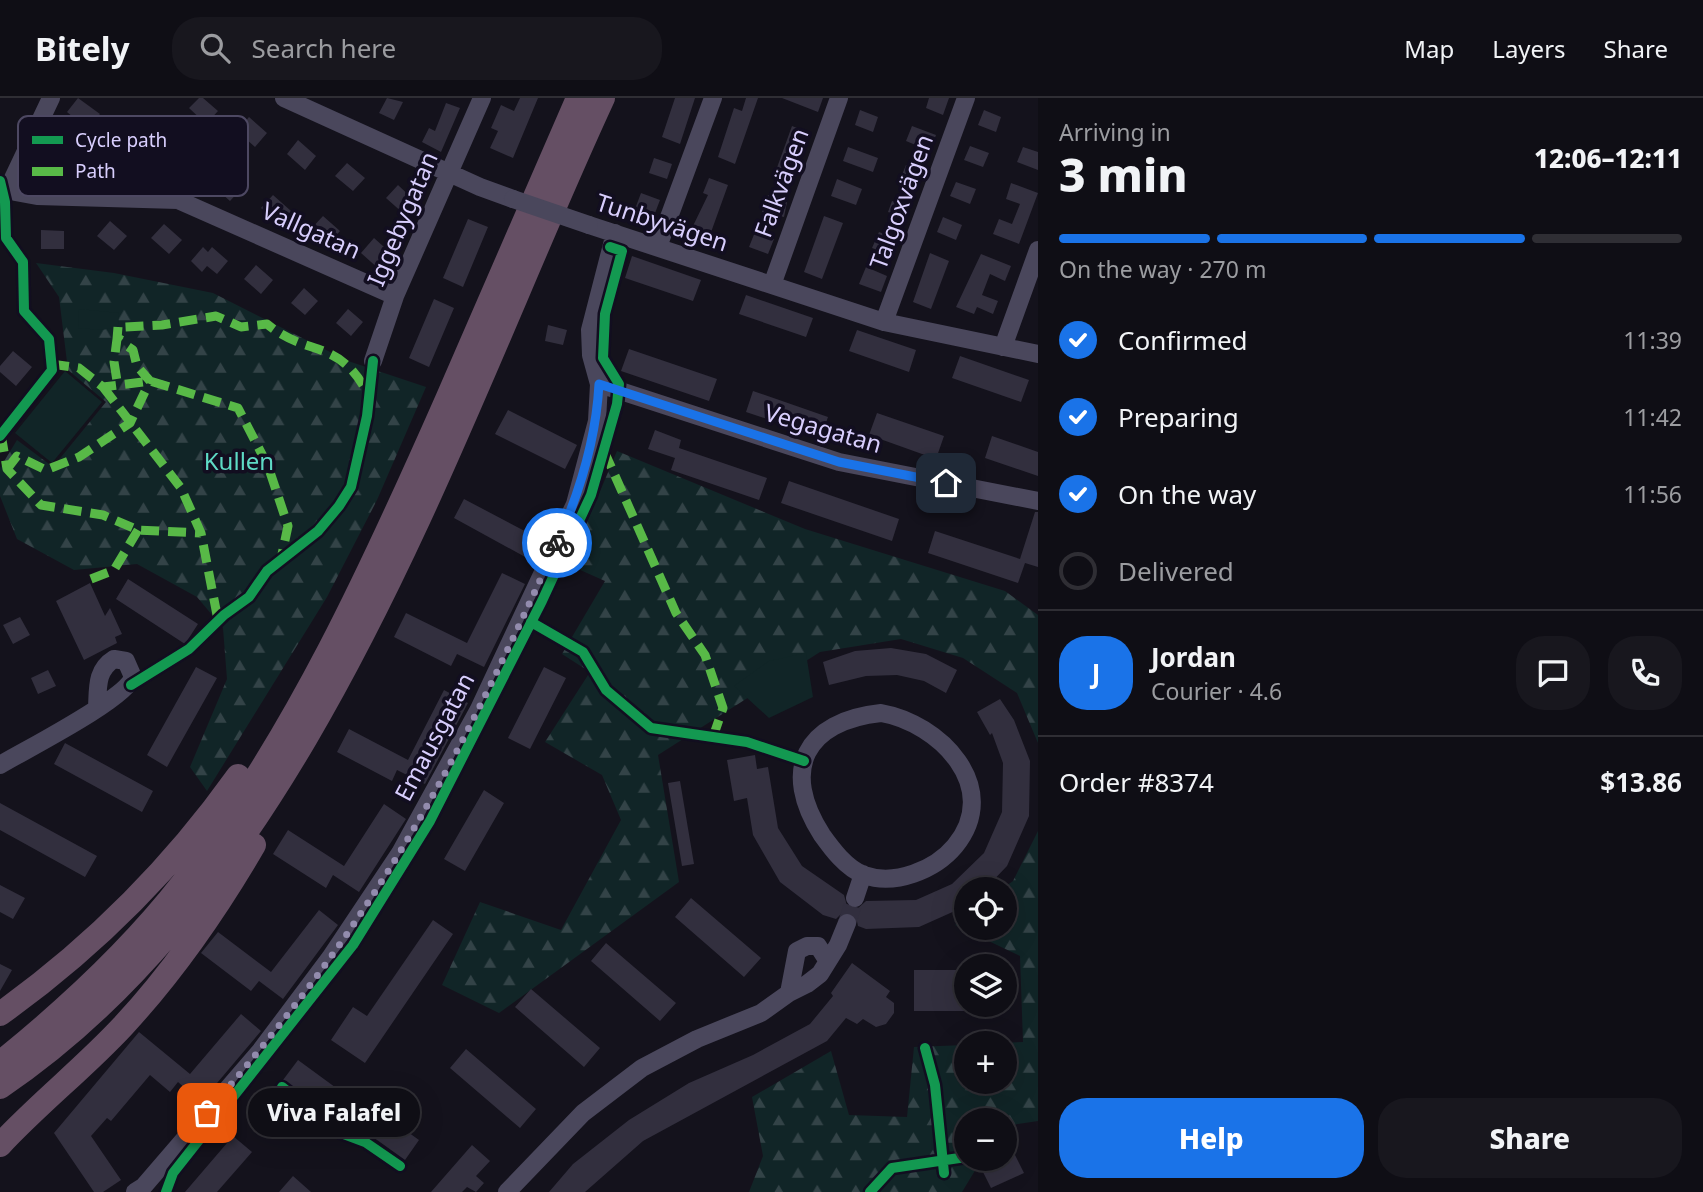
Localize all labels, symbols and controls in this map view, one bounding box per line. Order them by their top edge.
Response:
search box [172,17,662,80]
text: Bitely [35,26,130,71]
icon: search [196,29,234,67]
text: Search here [252,30,396,66]
text: Map [1404,32,1454,65]
text: Layers [1492,32,1566,65]
text: Share [1604,32,1668,65]
legend [18,116,248,196]
text: Arriving in [1059,116,1171,148]
street label: Falkvägen [746,123,816,242]
text: Cycle path [75,127,167,153]
street label: Talgoxvägen [861,129,940,274]
text: 12:06–12:11 [1534,140,1682,176]
text: 3 min [1059,143,1188,205]
street label: Iggebygatan [359,146,445,291]
text: Path [75,158,116,184]
street label: Tunbyvägen [592,185,733,258]
street label: Vallgatan [257,193,366,266]
text: On the way · 270 m [1059,253,1266,285]
icon: check [1059,321,1097,359]
text: Confirmed [1118,322,1248,358]
text: 11:39 [1623,324,1682,356]
street label: Vegagatan [761,395,886,460]
icon: check [1059,398,1097,436]
text: Preparing [1118,399,1239,435]
text: 11:42 [1623,401,1682,433]
park label: Kullen [204,444,274,477]
pin [916,453,976,513]
icon: home [927,464,965,502]
icon: check [1059,475,1097,513]
text: On the way [1118,476,1256,512]
text: 11:56 [1623,478,1682,510]
courier [522,508,592,578]
icon: bike [538,524,576,562]
text: Delivered [1118,553,1234,589]
button: chat [1516,636,1590,710]
button: phone [1608,636,1682,710]
text: Jordan [1151,639,1236,675]
text: J [1092,655,1100,691]
street label: Emausgatan [386,666,481,806]
text: Courier · 4.6 [1151,675,1282,707]
text: Order #8374 [1059,764,1214,800]
text: $13.86 [1600,764,1682,800]
map controls [954,877,1017,1171]
button: locate [954,877,1017,940]
button: layers [954,954,1017,1017]
button: + [954,1031,1017,1094]
pin [177,1083,237,1143]
callout: Viva Falafel [249,1088,420,1138]
icon: bag [188,1094,226,1132]
text: Viva Falafel [267,1096,401,1128]
button: Help [1059,1098,1364,1178]
button: Share [1378,1098,1682,1178]
button: − [954,1108,1017,1171]

